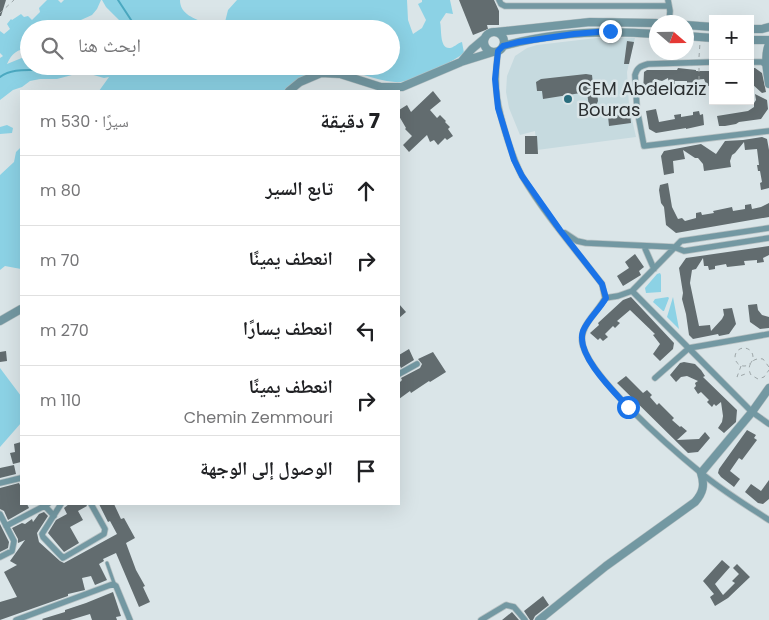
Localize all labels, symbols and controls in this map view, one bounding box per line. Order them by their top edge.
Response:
north arrow [649,15,694,60]
map controls [709,15,754,105]
button: + [709,15,754,60]
search box [20,20,400,75]
route end [599,20,622,43]
text: ابحث هنا [78,32,141,59]
icon: search [38,34,66,62]
button: − [709,60,754,105]
place label: CEM Abdelaziz Bouras [578,76,706,122]
marker: CEM Abdelaziz Bouras [562,93,574,105]
text: 7 دقيقة [320,106,380,135]
text: سيرًا · 530 m [40,110,129,133]
text: تابع السير [266,175,333,202]
icon: ahead [352,177,380,205]
text: 80 m [40,179,81,202]
text: انعطف يمينًا [248,245,333,272]
icon: right [352,247,380,275]
text: 70 m [40,249,80,272]
text: انعطف يسارًا [243,315,333,342]
icon: left [352,317,380,345]
text: 270 m [40,319,89,342]
text: انعطف يمينًا [248,373,333,400]
icon: right [352,387,380,415]
text: 110 m [40,389,81,412]
route start [617,396,640,419]
text: Chemin Zemmouri [184,406,333,429]
text: الوصول إلى الوجهة [200,455,333,482]
icon: arrive [352,457,380,485]

